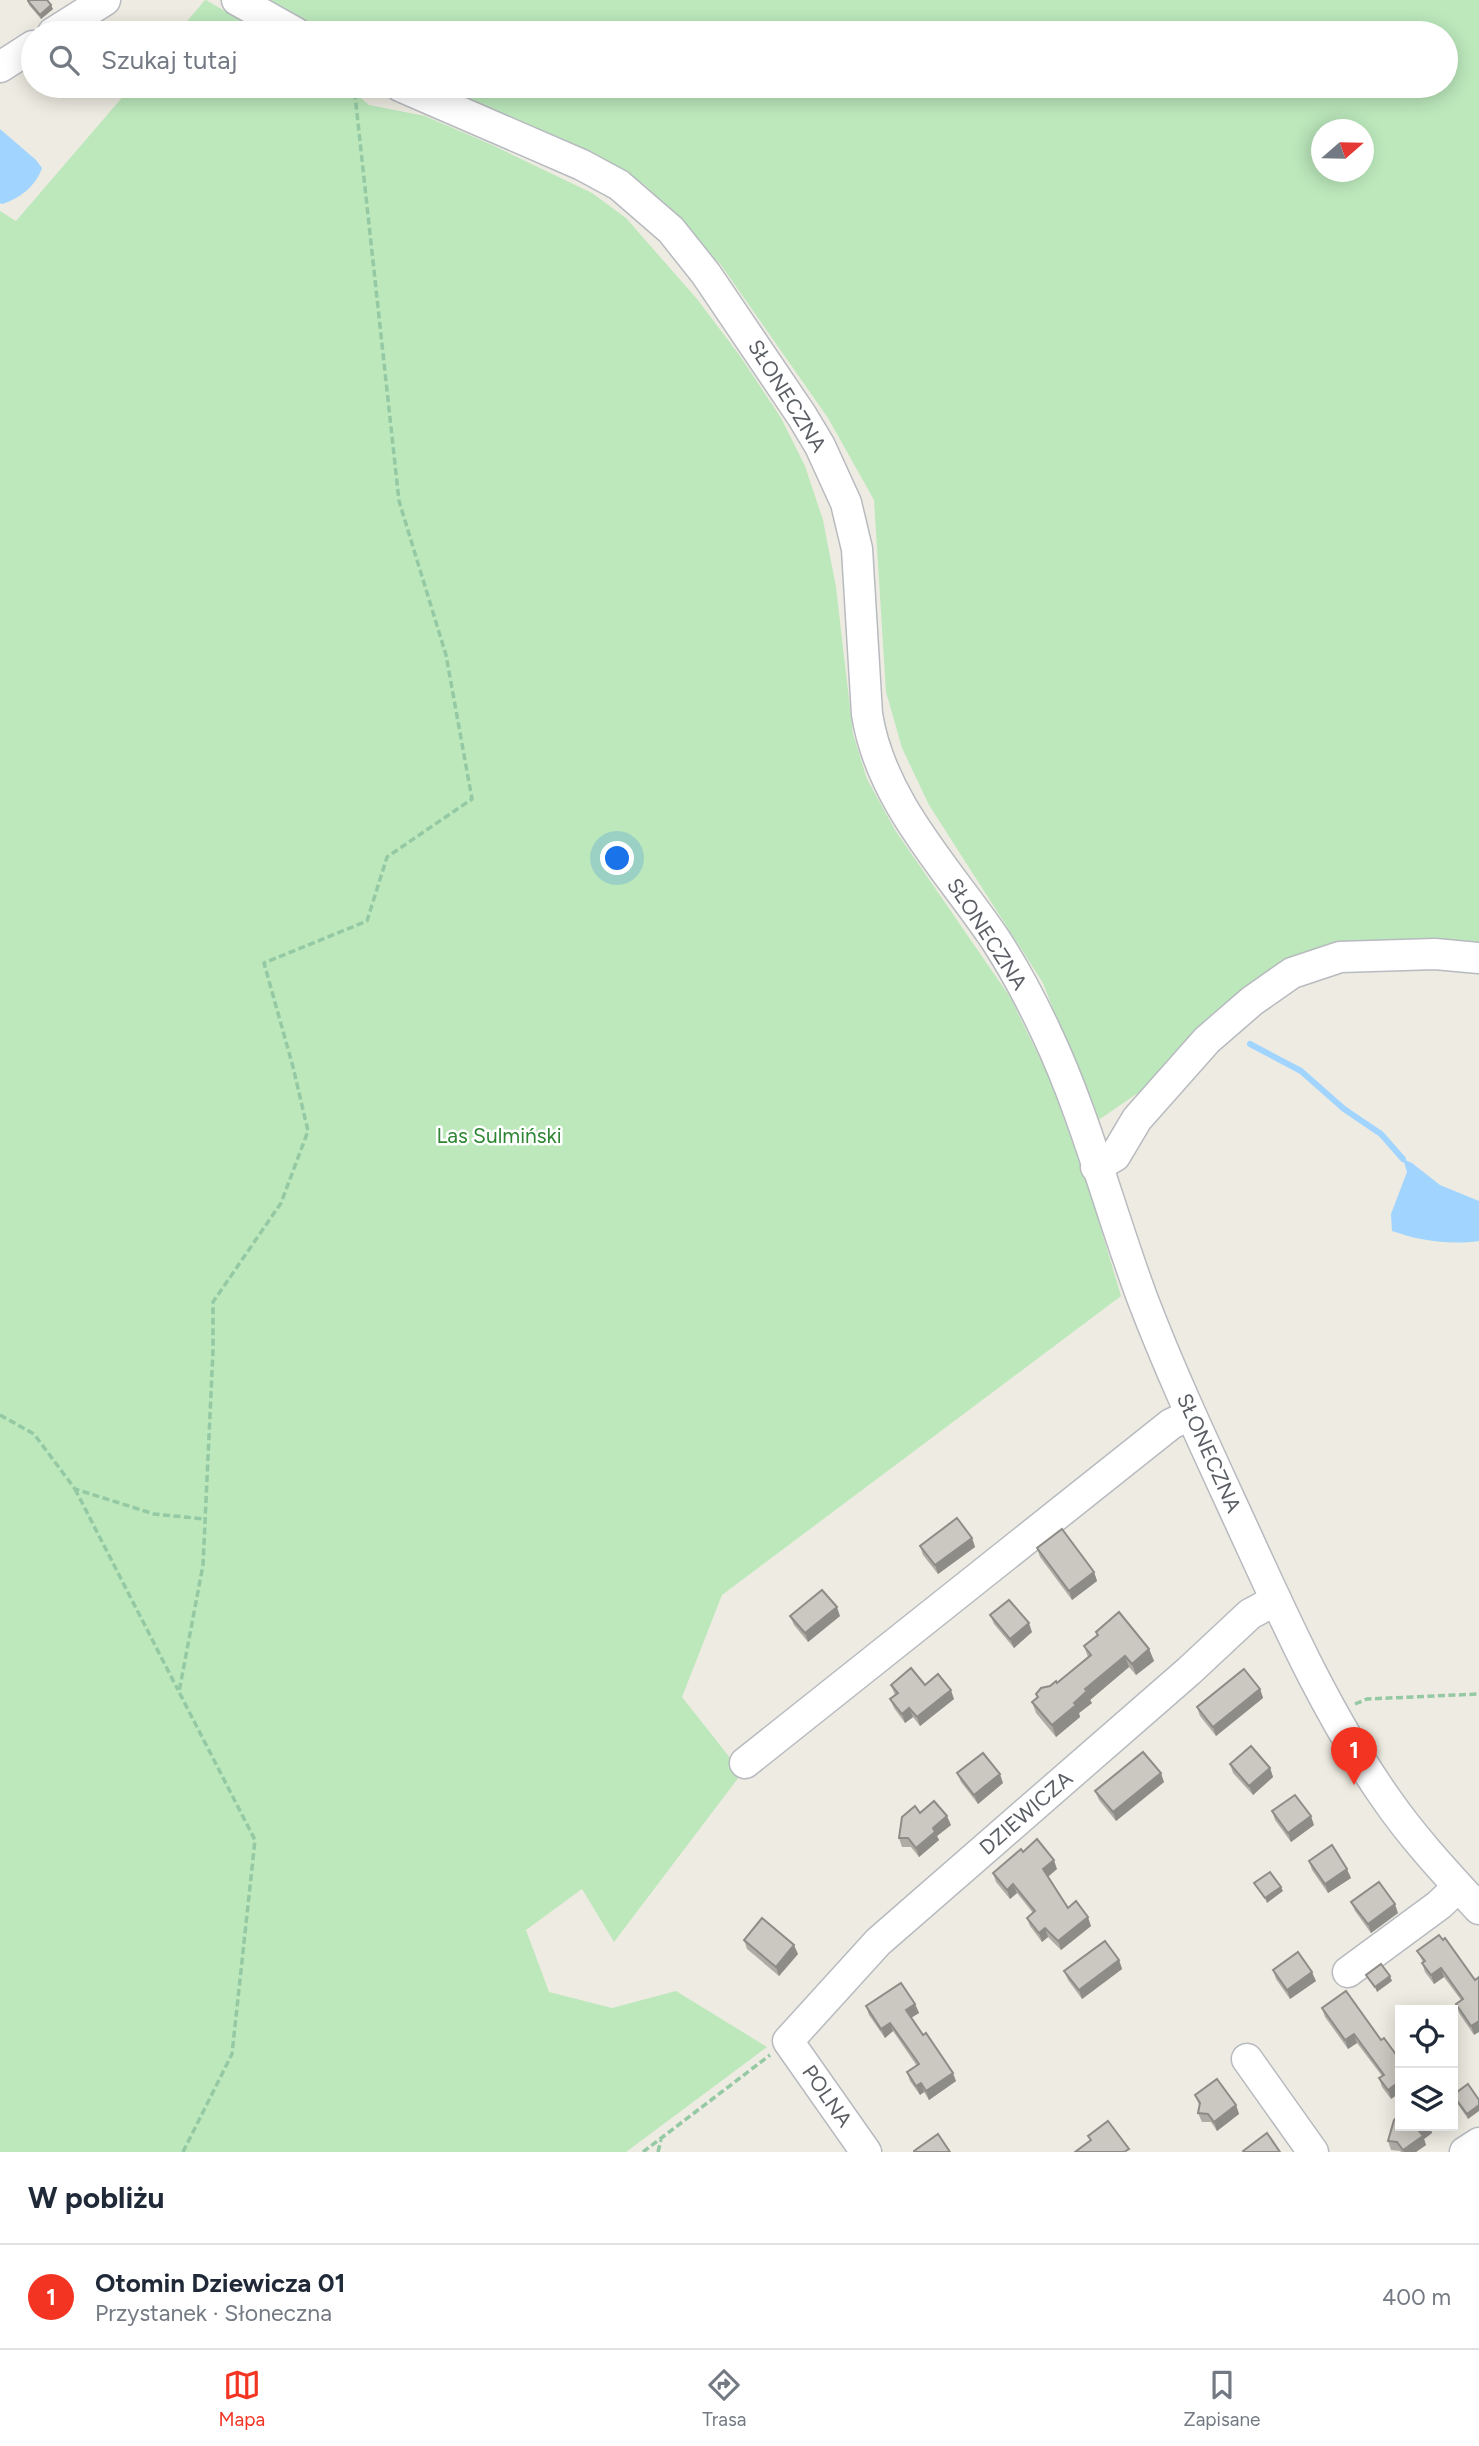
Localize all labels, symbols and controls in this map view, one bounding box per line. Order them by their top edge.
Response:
search box [21,21,1458,98]
icon: search [45,41,83,79]
text: Szukaj tutaj [101,44,238,76]
north arrow [1311,119,1374,182]
street label: SŁONECZNA [743,335,832,457]
your location [600,841,634,875]
street label: SŁONECZNA [942,873,1033,994]
park label: Las Sulmiński [436,1123,562,1148]
street label: SŁONECZNA [1172,1389,1247,1516]
pin: 1 [1331,1727,1377,1785]
street label: DZIEWICZA [974,1766,1077,1860]
map controls [1395,2005,1458,2131]
button: locate [1395,2005,1458,2068]
street label: POLNA [797,2060,858,2131]
button: layers [1395,2068,1458,2131]
text: W pobliżu [28,2179,165,2216]
text: Otomin Dziewicza 01 [95,2267,345,2299]
text: 1 [46,2283,56,2311]
text: 400 m [1382,2283,1451,2311]
text: Przystanek · Słoneczna [95,2299,332,2327]
tab: Mapa [219,2366,265,2431]
tab: Trasa [702,2366,746,2431]
tab: Zapisane [1183,2366,1260,2431]

